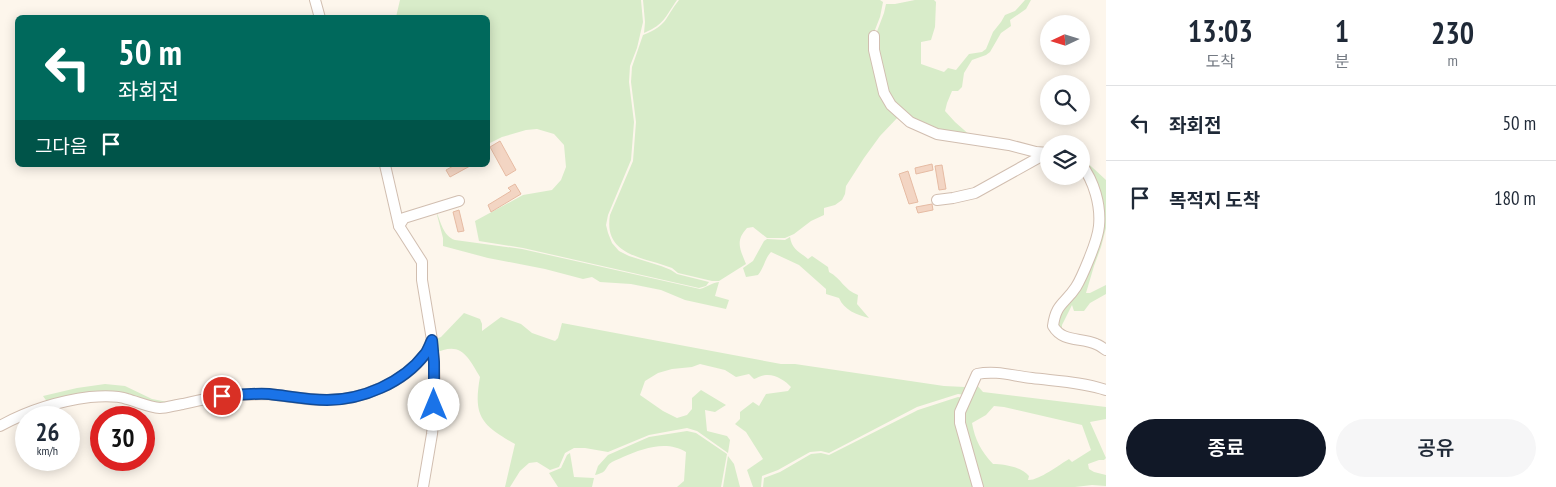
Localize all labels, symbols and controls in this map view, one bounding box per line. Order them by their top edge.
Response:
text: 13:03 [1188,11,1253,50]
text: 1 [1335,11,1349,50]
text: 230 [1431,13,1474,52]
north arrow [1040,15,1090,65]
map controls [1040,15,1090,185]
text: 50 m [118,29,182,75]
icon: left [35,35,100,100]
text: m [1447,50,1458,70]
text: 도착 [1206,51,1235,71]
text: 분 [1335,51,1349,71]
button: search [1040,75,1090,125]
text: 좌회전 [118,77,179,105]
icon: left [1126,109,1154,137]
text: 50 m [1503,111,1536,135]
text: 좌회전 [1169,113,1221,137]
icon: arrive [97,130,125,158]
text: 그다음 [35,134,87,158]
button: layers [1040,135,1090,185]
icon: arrive [1126,184,1154,212]
text: 180 m [1494,186,1536,210]
text: 목적지 도착 [1169,188,1260,212]
pin [201,375,243,417]
position arrow [407,378,459,430]
icon: arrive [208,382,236,410]
speed limit sign: 30 [90,406,155,471]
text: 26 [36,416,59,448]
button: 종료 [1126,419,1326,477]
button: 공유 [1336,419,1536,477]
text: km/h [37,443,58,458]

